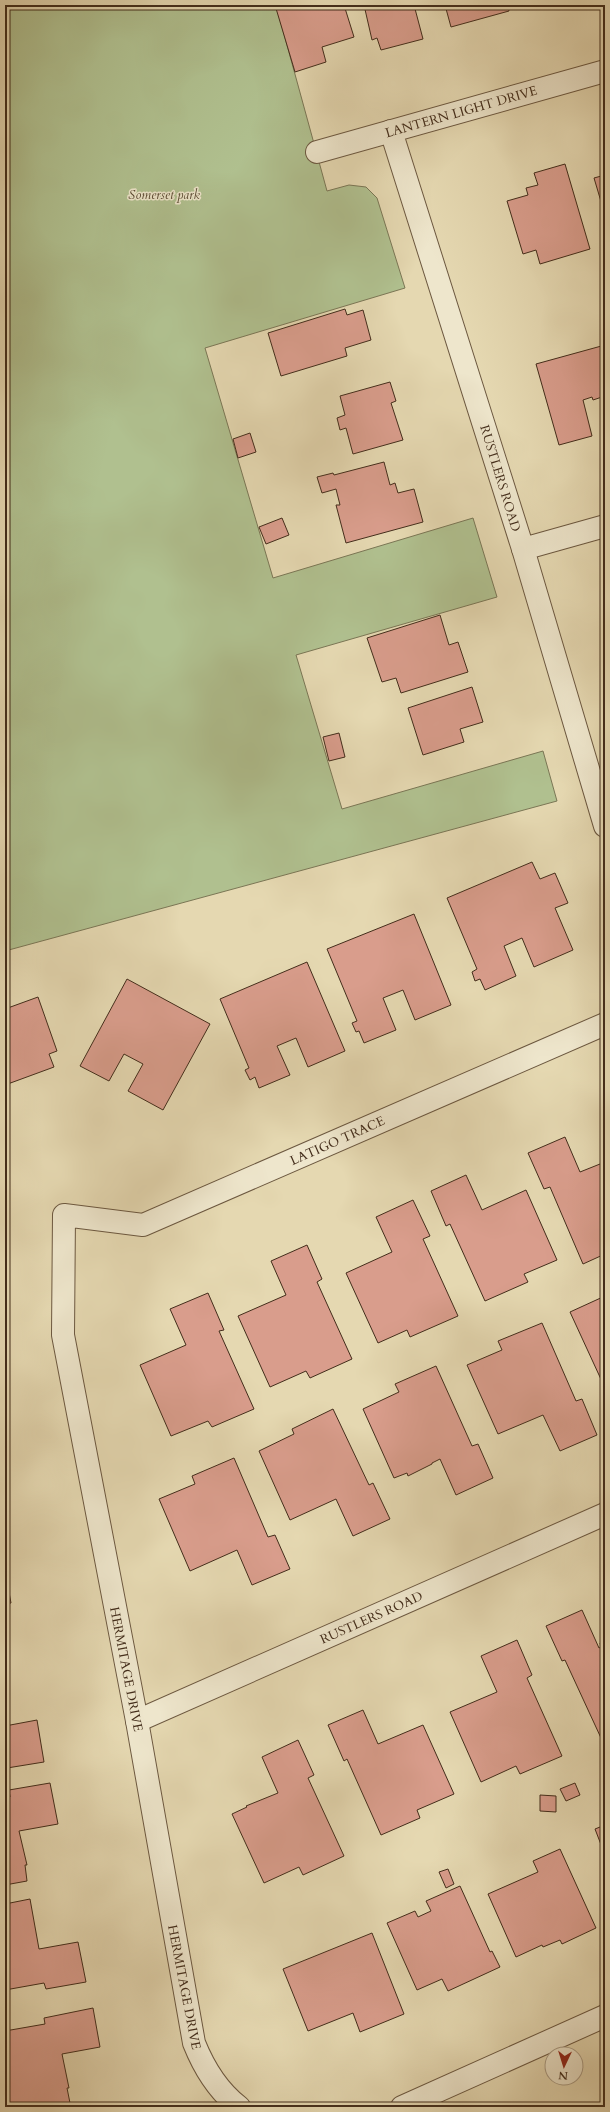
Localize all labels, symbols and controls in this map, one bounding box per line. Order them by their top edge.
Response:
street label: LANTERN LIGHT DRIVE [383,82,539,142]
park label: Somerset park [128,186,200,204]
street label: RUSTLERS ROAD [475,423,525,534]
street label: LATIGO TRACE [287,1112,388,1170]
street label: RUSTLERS ROAD [317,1587,426,1649]
street label: HERMITAGE DRIVE [105,1605,147,1733]
street label: HERMITAGE DRIVE [163,1923,205,2051]
north arrow [544,2046,584,2086]
text: N [558,2068,569,2083]

